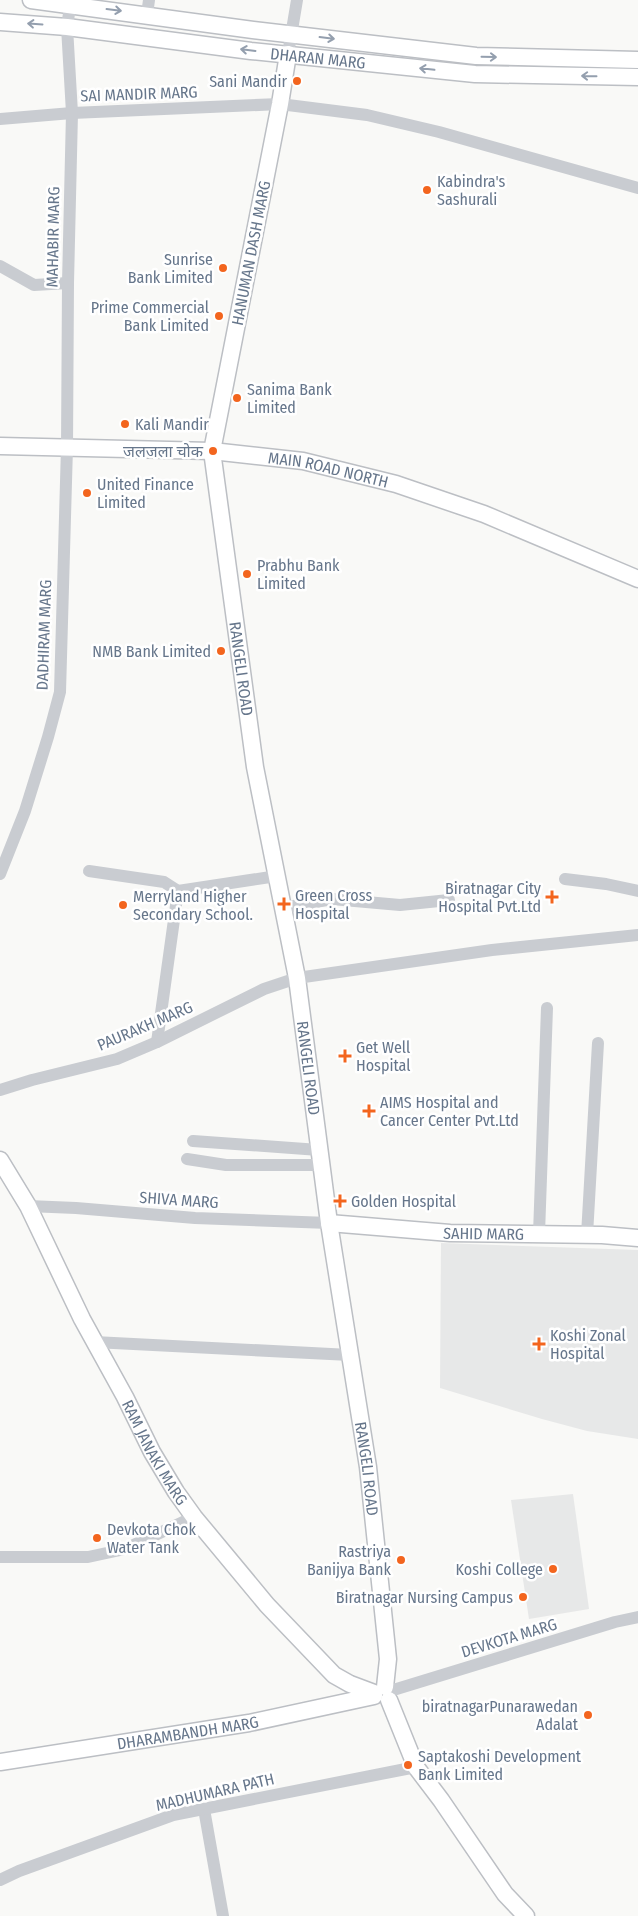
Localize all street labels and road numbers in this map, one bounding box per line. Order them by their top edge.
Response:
street label: DHARAN MARG [269,44,366,72]
street label: SAI MANDIR MARG [80,82,198,106]
street label: HANUMAN DASH MARG [228,179,274,327]
street label: MAHABIR MARG [43,186,63,288]
street label: MAIN ROAD NORTH [267,448,390,491]
street label: DADHIRAM MARG [33,579,55,691]
street label: RANGELI ROAD [226,621,257,717]
street label: PAURAKH MARG [94,997,196,1055]
street label: RANGELI ROAD [293,1020,324,1116]
street label: SHIVA MARG [139,1188,219,1212]
street label: SAHID MARG [442,1223,524,1243]
street label: RAM JANAKI MARG [118,1397,192,1509]
street label: RANGELI ROAD [351,1420,383,1517]
street label: DEVKOTA MARG [459,1614,559,1662]
street label: DHARAMBANDH MARG [116,1712,260,1753]
street label: MADHUMARA PATH [154,1769,276,1815]

